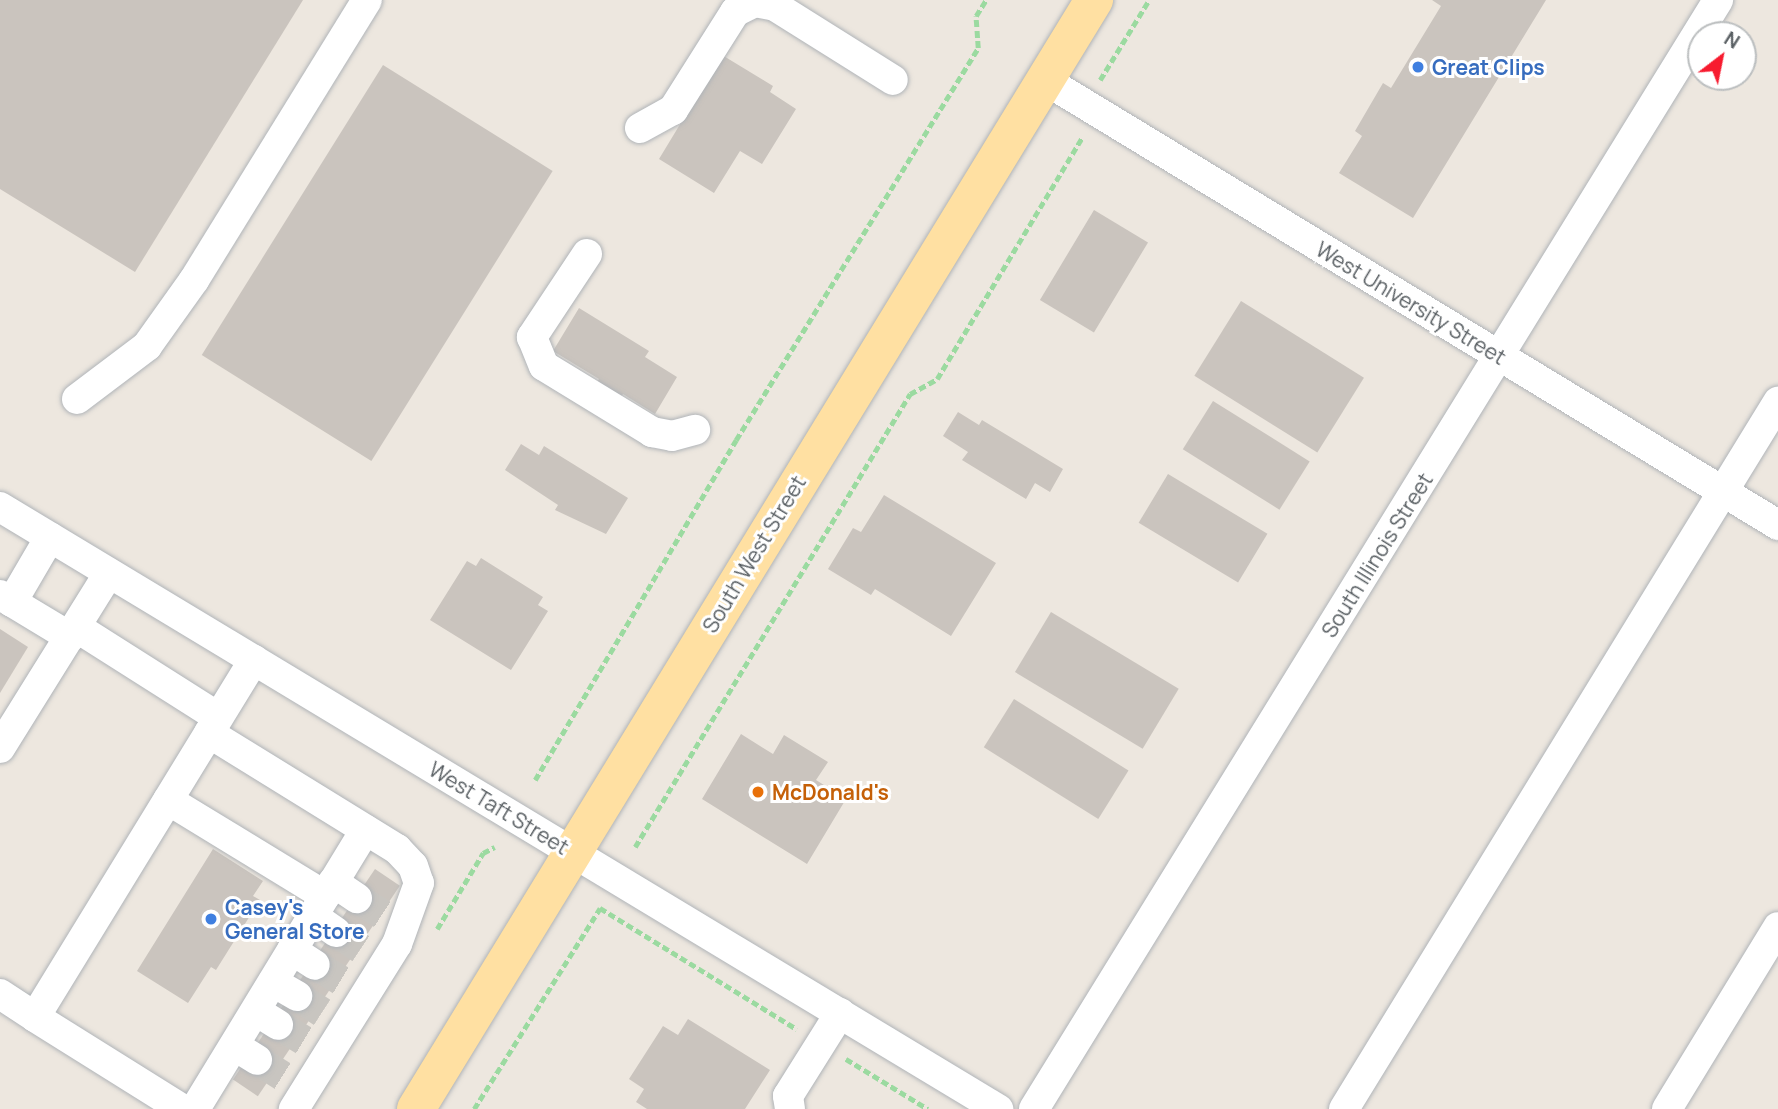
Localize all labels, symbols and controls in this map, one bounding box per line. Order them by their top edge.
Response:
north arrow [1687,21,1757,91]
text: N [1719,25,1745,55]
place label: Great Clips [1432,54,1545,80]
marker: Great Clips [1410,59,1426,75]
street label: West University Street [1311,236,1511,370]
street label: South Illinois Street [1316,468,1438,642]
street label: South West Street [697,471,811,637]
street label: West Taft Street [424,756,574,860]
place label: McDonald's [772,779,889,805]
marker: McDonald's [750,784,766,800]
place label: Casey's General Store [225,894,365,944]
marker: Casey's General Store [203,911,219,927]

